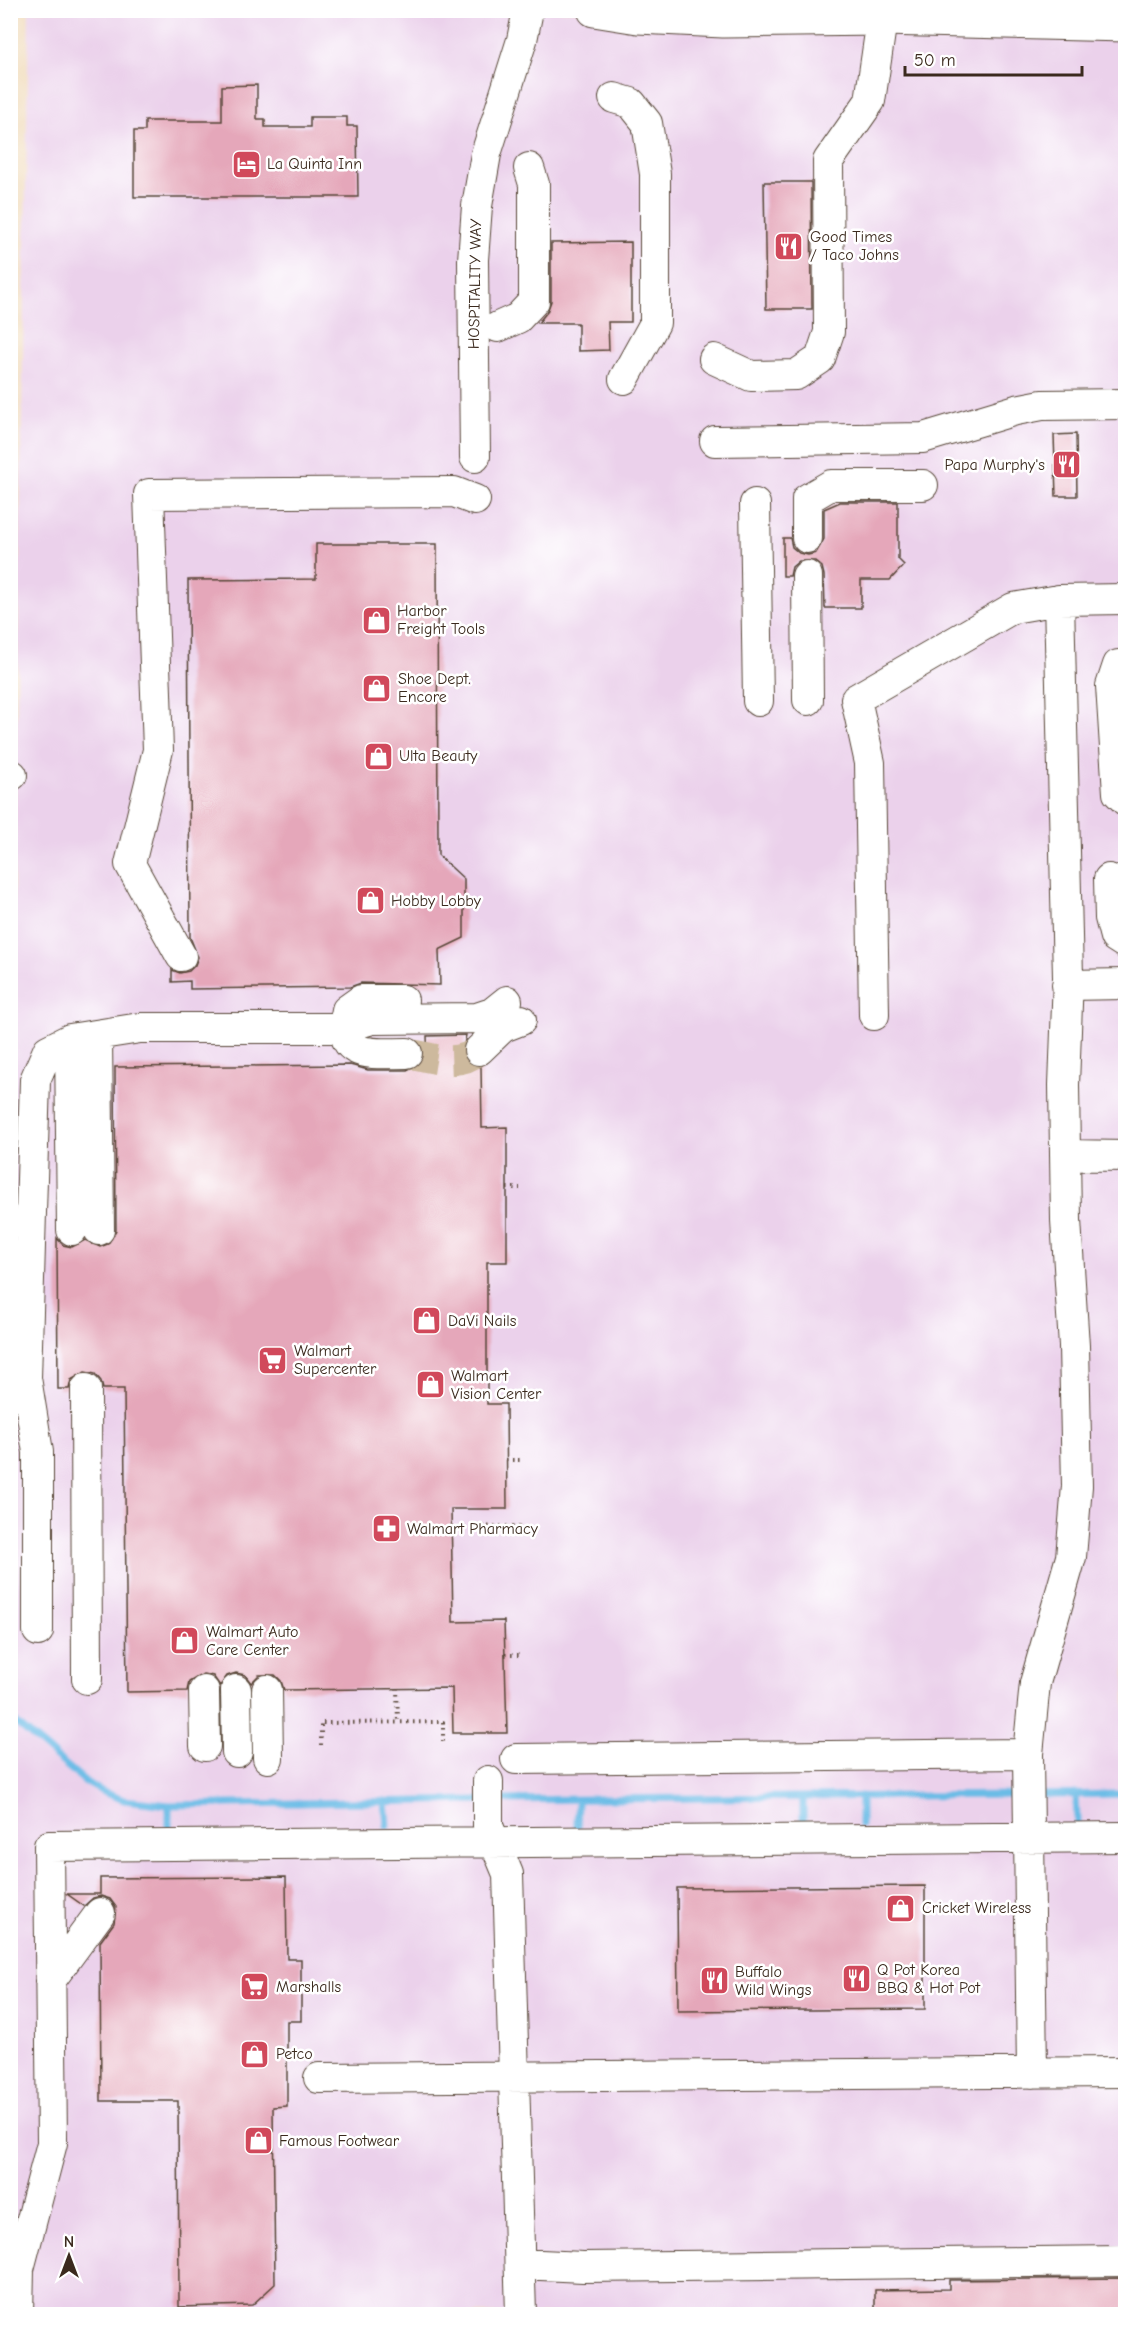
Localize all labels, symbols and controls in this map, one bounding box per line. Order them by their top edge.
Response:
scale bar [905,39,1082,77]
text: 50 m [914,50,956,71]
hotel icon: La Quinta Inn [230,148,262,180]
place label: La Quinta Inn [267,155,362,173]
street label: HOSPITALITY WAY [465,218,485,349]
place label: Good Times / Taco Johns [810,228,899,264]
restaurant icon: Good Times / Taco Johns [773,230,805,262]
restaurant icon: Papa Murphy's [1050,449,1082,481]
place label: Papa Murphy's [944,456,1045,474]
place label: Harbor Freight Tools [397,602,485,638]
shop icon: Harbor Freight Tools [360,604,392,636]
place label: Shoe Dept. Encore [398,670,471,706]
shop icon: Shoe Dept. Encore [361,672,393,704]
shop icon: Ulta Beauty [362,740,394,772]
place label: Ulta Beauty [399,747,478,765]
shop icon: Hobby Lobby [354,885,386,917]
place label: Hobby Lobby [391,892,482,910]
shop icon: DaVi Nails [411,1305,443,1337]
place label: DaVi Nails [448,1312,517,1330]
place label: Walmart Supercenter [294,1342,377,1378]
supermarket icon: Walmart Supercenter [257,1344,289,1376]
place label: Walmart Vision Center [451,1367,542,1403]
shop icon: Walmart Vision Center [414,1369,446,1401]
pharmacy icon: Walmart Pharmacy [370,1513,402,1545]
place label: Walmart Pharmacy [407,1520,539,1538]
place label: Walmart Auto Care Center [206,1623,298,1659]
shop icon: Walmart Auto Care Center [169,1625,201,1657]
shop icon: Cricket Wireless [885,1892,917,1924]
place label: Cricket Wireless [922,1899,1032,1917]
place label: Q Pot Korea BBQ & Hot Pot [877,1961,981,1997]
place label: Buffalo Wild Wings [735,1963,812,1999]
restaurant icon: Q Pot Korea BBQ & Hot Pot [840,1963,872,1995]
restaurant icon: Buffalo Wild Wings [698,1965,730,1997]
supermarket icon: Marshalls [239,1971,271,2003]
place label: Marshalls [276,1978,342,1996]
shop icon: Petco [239,2038,271,2070]
place label: Petco [276,2045,313,2063]
shop icon: Famous Footwear [242,2125,274,2157]
place label: Famous Footwear [279,2132,400,2150]
north arrow [39,2226,99,2286]
text: N [64,2233,74,2251]

